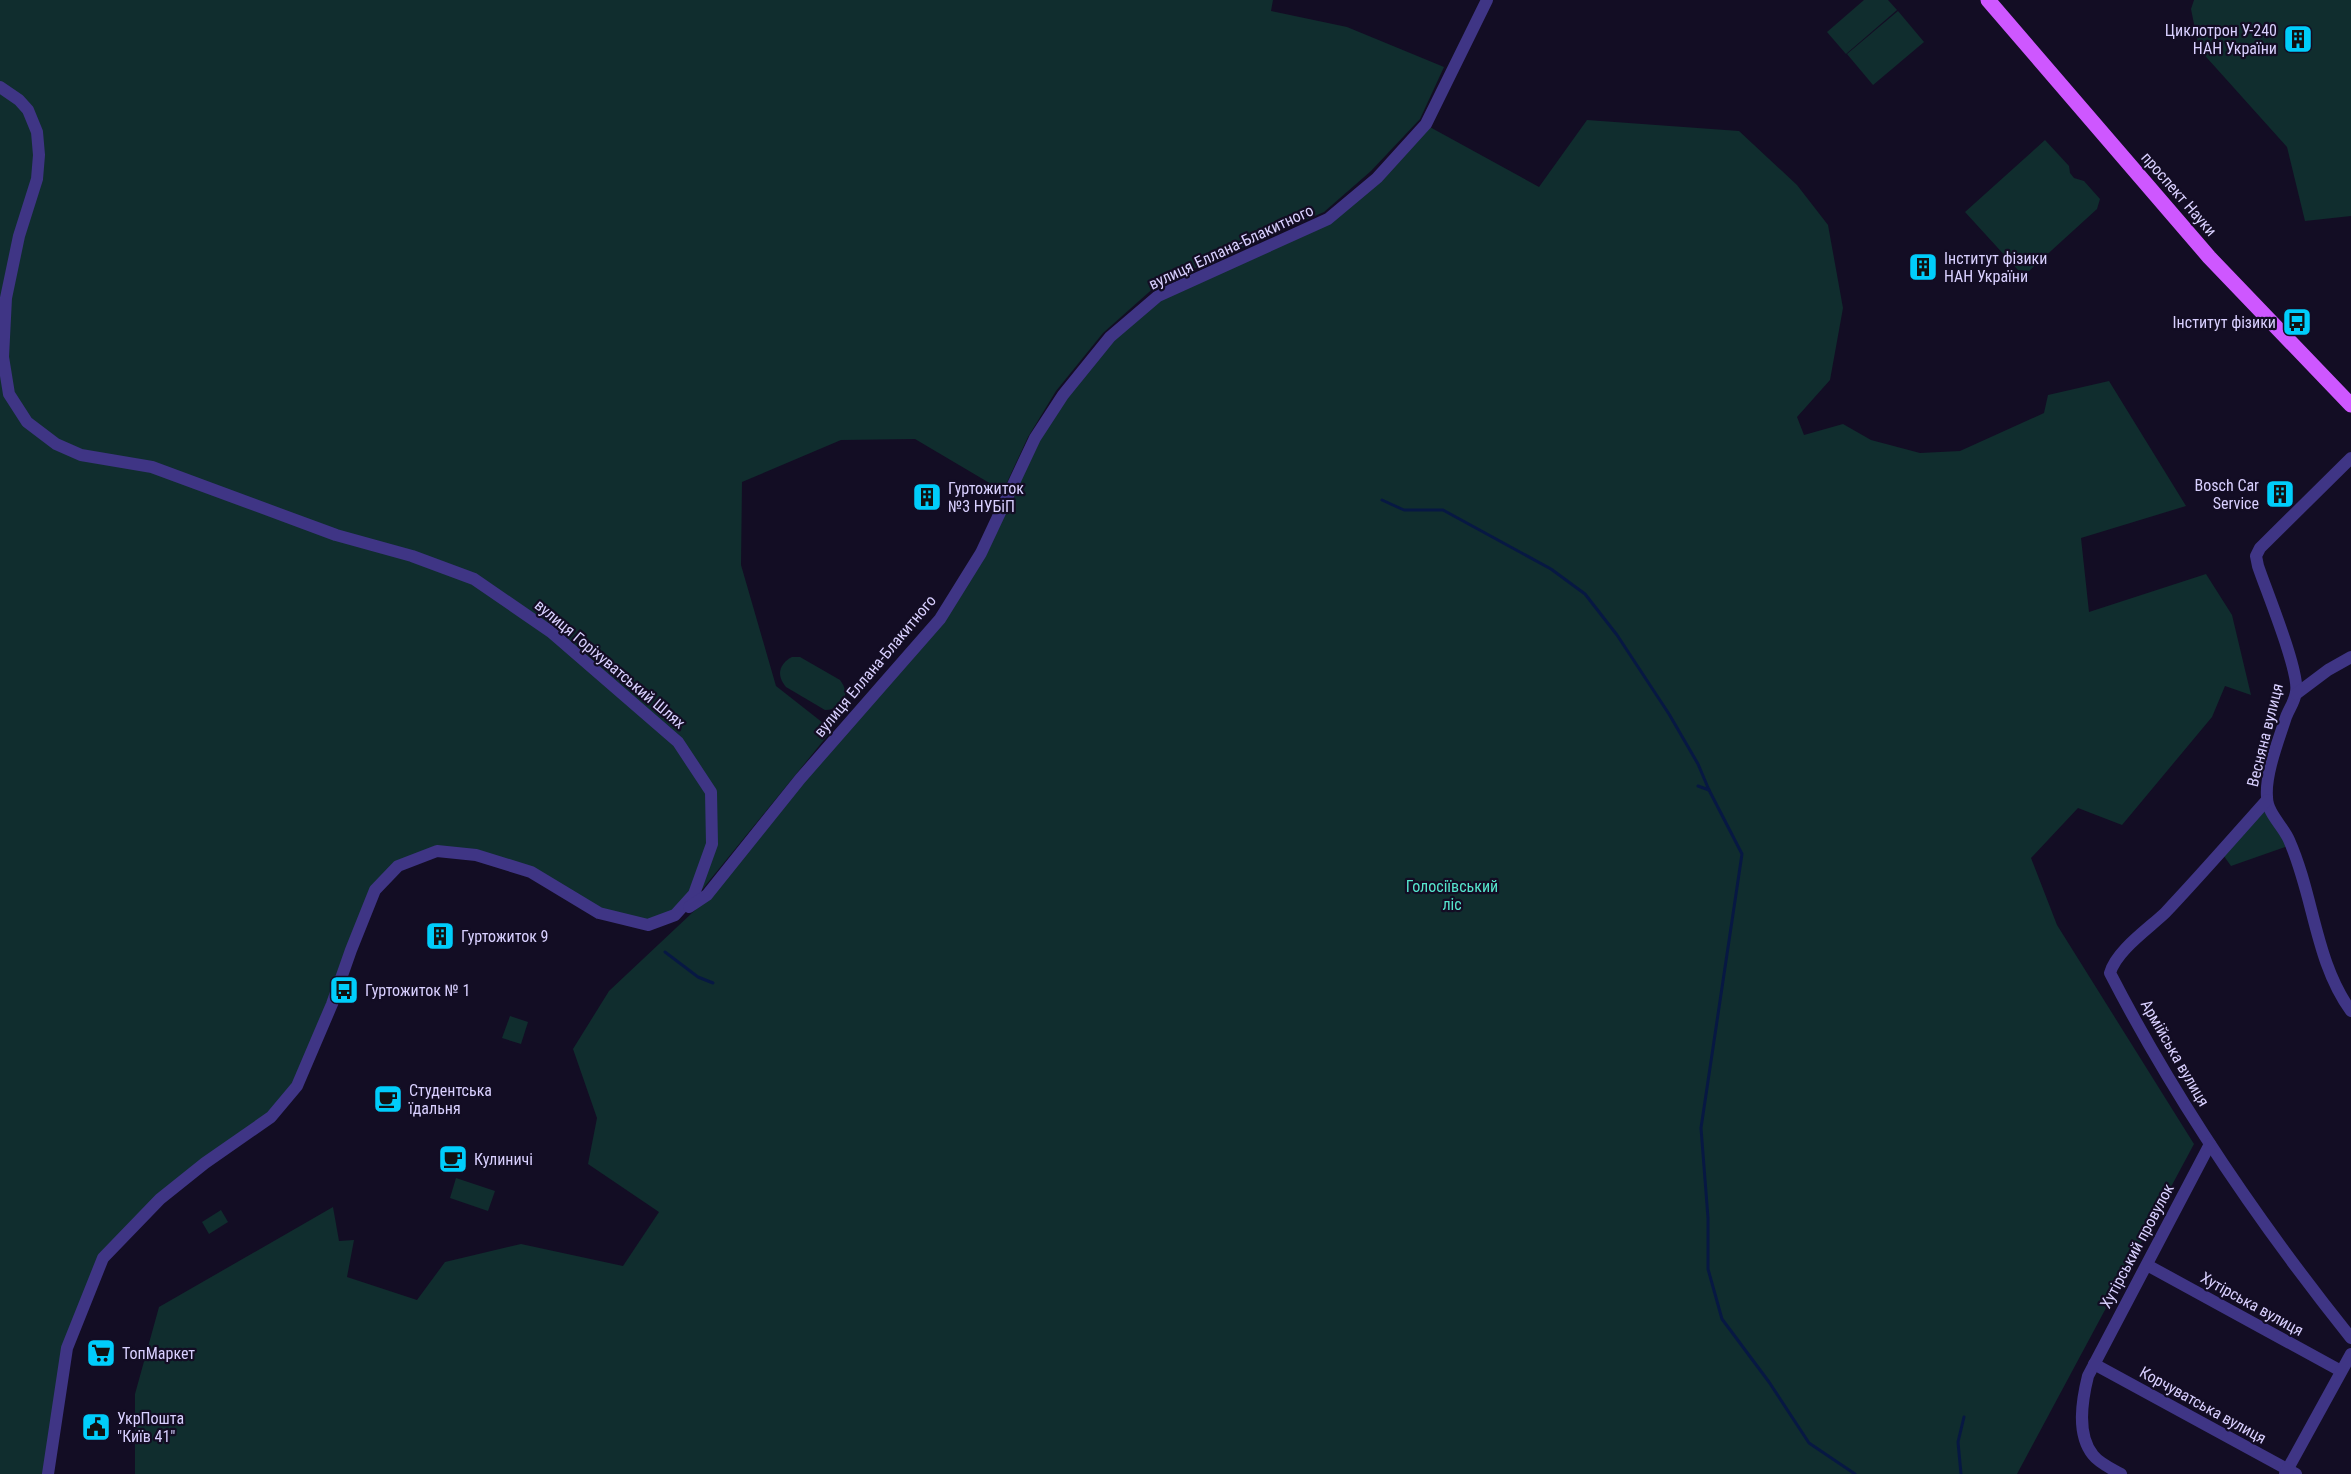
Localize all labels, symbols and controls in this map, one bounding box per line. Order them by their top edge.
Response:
place label: Циклотрон У-240 НАН України [2165,21,2277,58]
building icon: Циклотрон У-240 НАН України [2282,23,2314,55]
street label: проспект Науки [2137,148,2221,240]
street label: вулиця Еллана-Блакитного [1146,200,1316,294]
place label: Інститут фізики НАН України [1944,249,2047,286]
building icon: Інститут фізики НАН України [1907,251,1939,283]
bus stop icon: Інститут фізики [2281,306,2313,338]
place label: Інститут фізики [2173,313,2276,332]
place label: Bosch Car Service [2195,476,2259,513]
building icon: Bosch Car Service [2264,478,2296,510]
place label: Гуртожиток №3 НУБіП [948,479,1024,516]
building icon: Гуртожиток №3 НУБіП [911,481,943,513]
street label: вулиця Еллана-Блакитного [810,591,940,741]
street label: вулиця Горіхуватський Шлях [531,595,689,733]
street label: Весняна вулиця [2243,681,2287,789]
park label: Голосіївський ліс [1406,877,1498,914]
building icon: Гуртожиток 9 [424,920,456,952]
place label: Гуртожиток 9 [461,927,549,946]
bus stop icon: Гуртожиток № 1 [328,974,360,1006]
place label: Гуртожиток № 1 [365,981,470,1000]
street label: Армійська вулиця [2137,996,2213,1110]
place label: Студентська їдальня [408,1081,492,1118]
cafe icon: Студентська їдальня [372,1083,404,1115]
cafe icon: Кулиничі [437,1143,469,1175]
place label: Кулиничі [474,1150,533,1169]
street label: Хутірський провулок [2096,1180,2178,1312]
street label: Хутірська вулиця [2197,1268,2307,1340]
supermarket icon: ТопМаркет [85,1337,117,1369]
place label: ТопМаркет [122,1344,195,1363]
street label: Корчуватська вулиця [2136,1362,2270,1448]
place label: УкрПошта "Київ 41" [117,1409,184,1446]
public building icon: УкрПошта "Київ 41" [80,1411,112,1443]

